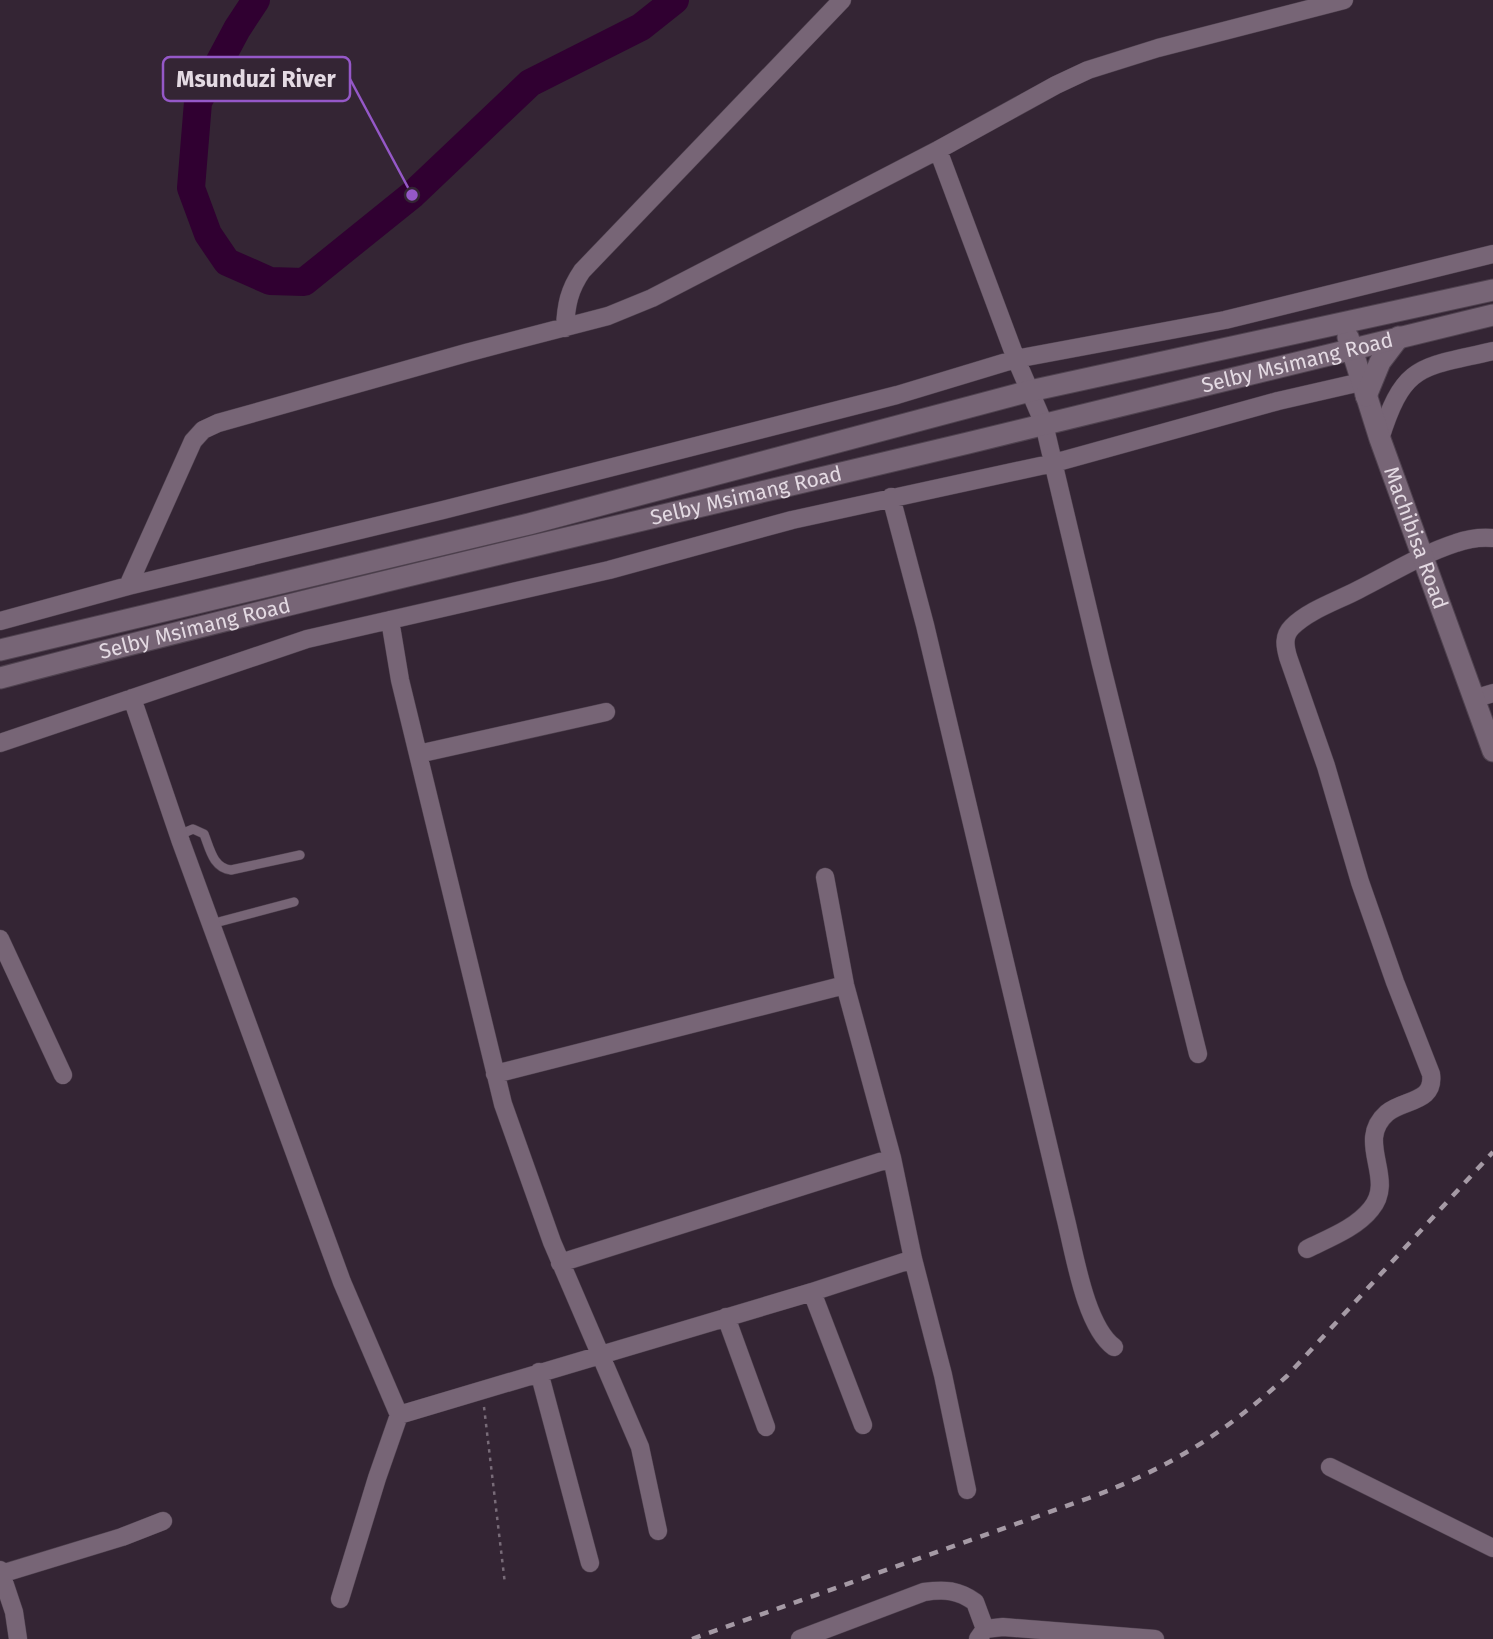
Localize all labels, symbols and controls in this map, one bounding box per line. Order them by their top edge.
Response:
callout: Msunduzi River [163,57,350,101]
text: Msunduzi River [176,65,336,93]
street label: Selby Msimang Road [1199,327,1396,399]
street label: Selby Msimang Road [648,460,844,531]
street label: Machibisa Road [1378,463,1453,613]
street label: Selby Msimang Road [96,592,293,665]

